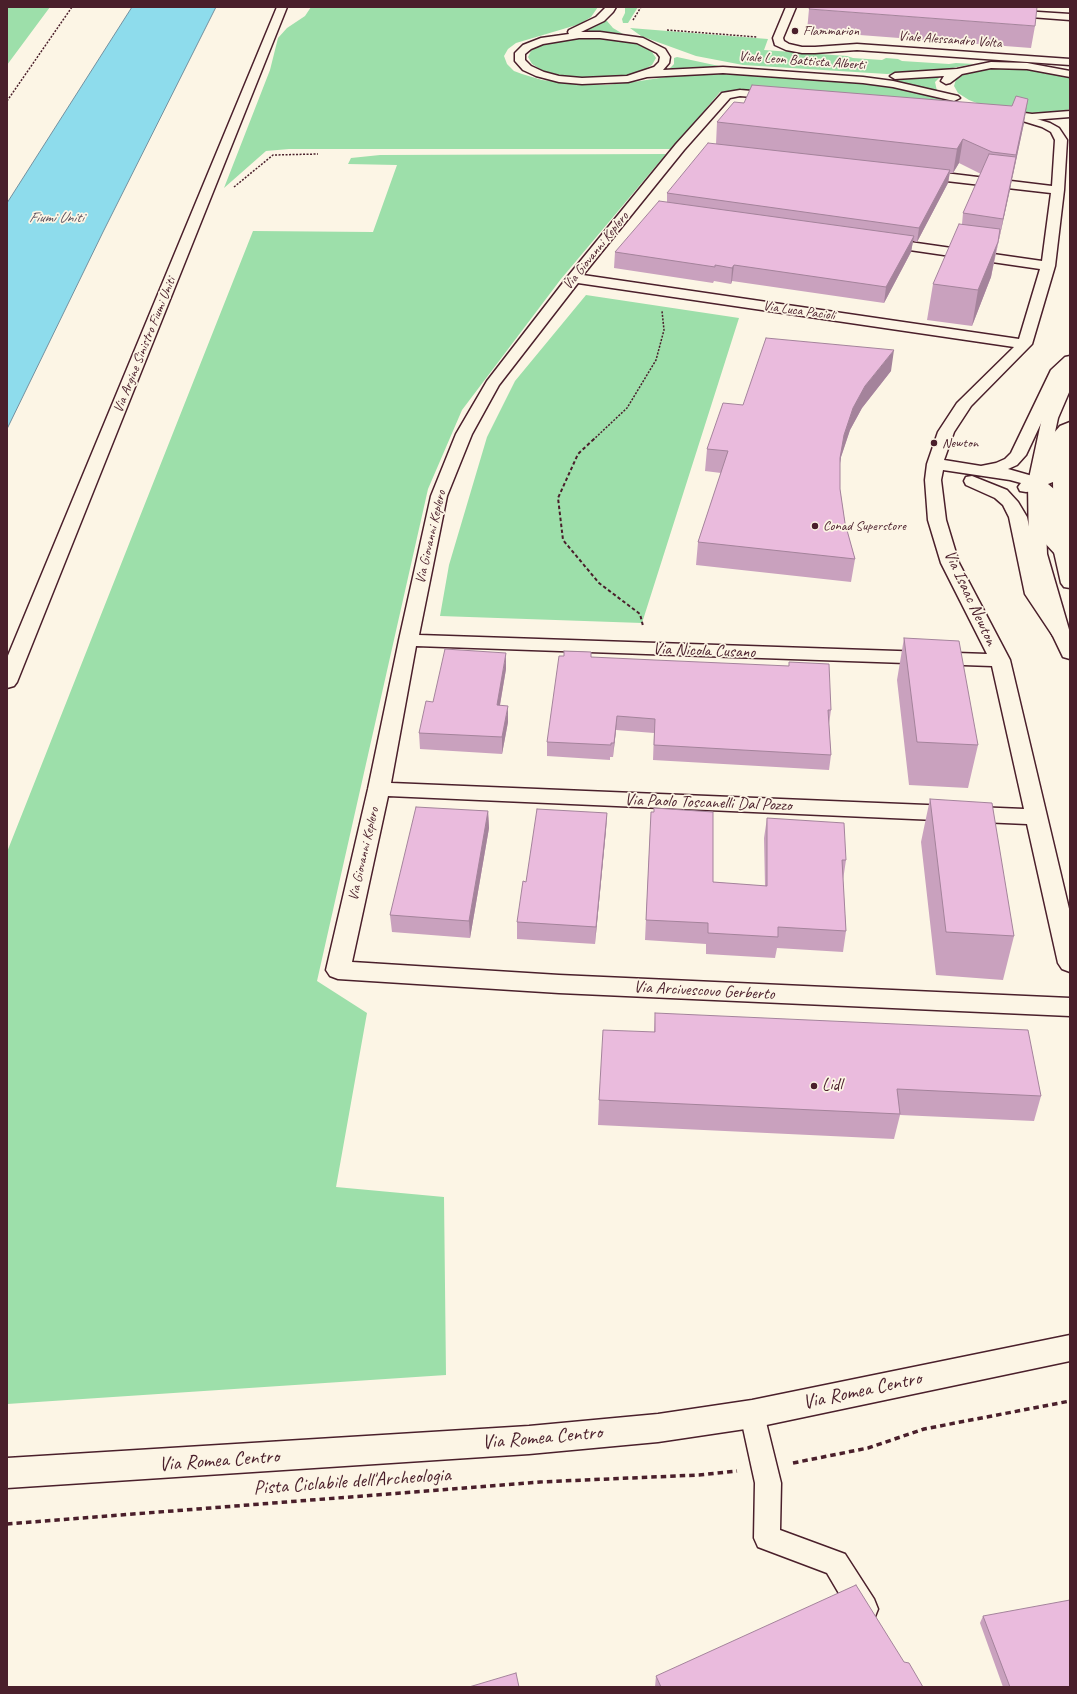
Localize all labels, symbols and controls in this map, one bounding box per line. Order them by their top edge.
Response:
place label: Flammarion [803,23,859,39]
marker: Flammarion [790,26,800,36]
street label: Viale Alessandro Volta [898,28,1002,52]
street label: Viale Leon Battista Alberti [738,48,866,74]
water label: Fiumi Uniti [29,209,83,227]
street label: Via Giovanni Keplero [560,209,632,293]
street label: Via Argine Sinistro Fiumi Uniti [110,275,180,415]
street label: Via Luca Pacioli [762,298,836,324]
place label: Newton [942,435,978,451]
marker: Newton [929,438,939,448]
street label: Via Giovanni Keplero [412,489,450,585]
place label: Conad Superstore [823,518,906,534]
marker: Conad Superstore [810,521,820,531]
street label: Via Isaac Newton [939,547,1001,649]
street label: Via Nicola Cusano [652,639,756,663]
street label: Via Paolo Toscanelli Dal Pozzo [624,790,792,816]
street label: Via Giovanni Keplero [345,806,383,902]
street label: Via Arcivescovo Gerberto [633,977,775,1005]
place label: Lidl [822,1076,842,1096]
marker: Lidl [809,1081,819,1091]
street label: Via Romea Centro [801,1367,923,1415]
street label: Via Romea Centro [481,1421,603,1455]
street label: Via Romea Centro [158,1445,280,1477]
street label: Pista Ciclabile dell'Archeologia [252,1463,452,1501]

